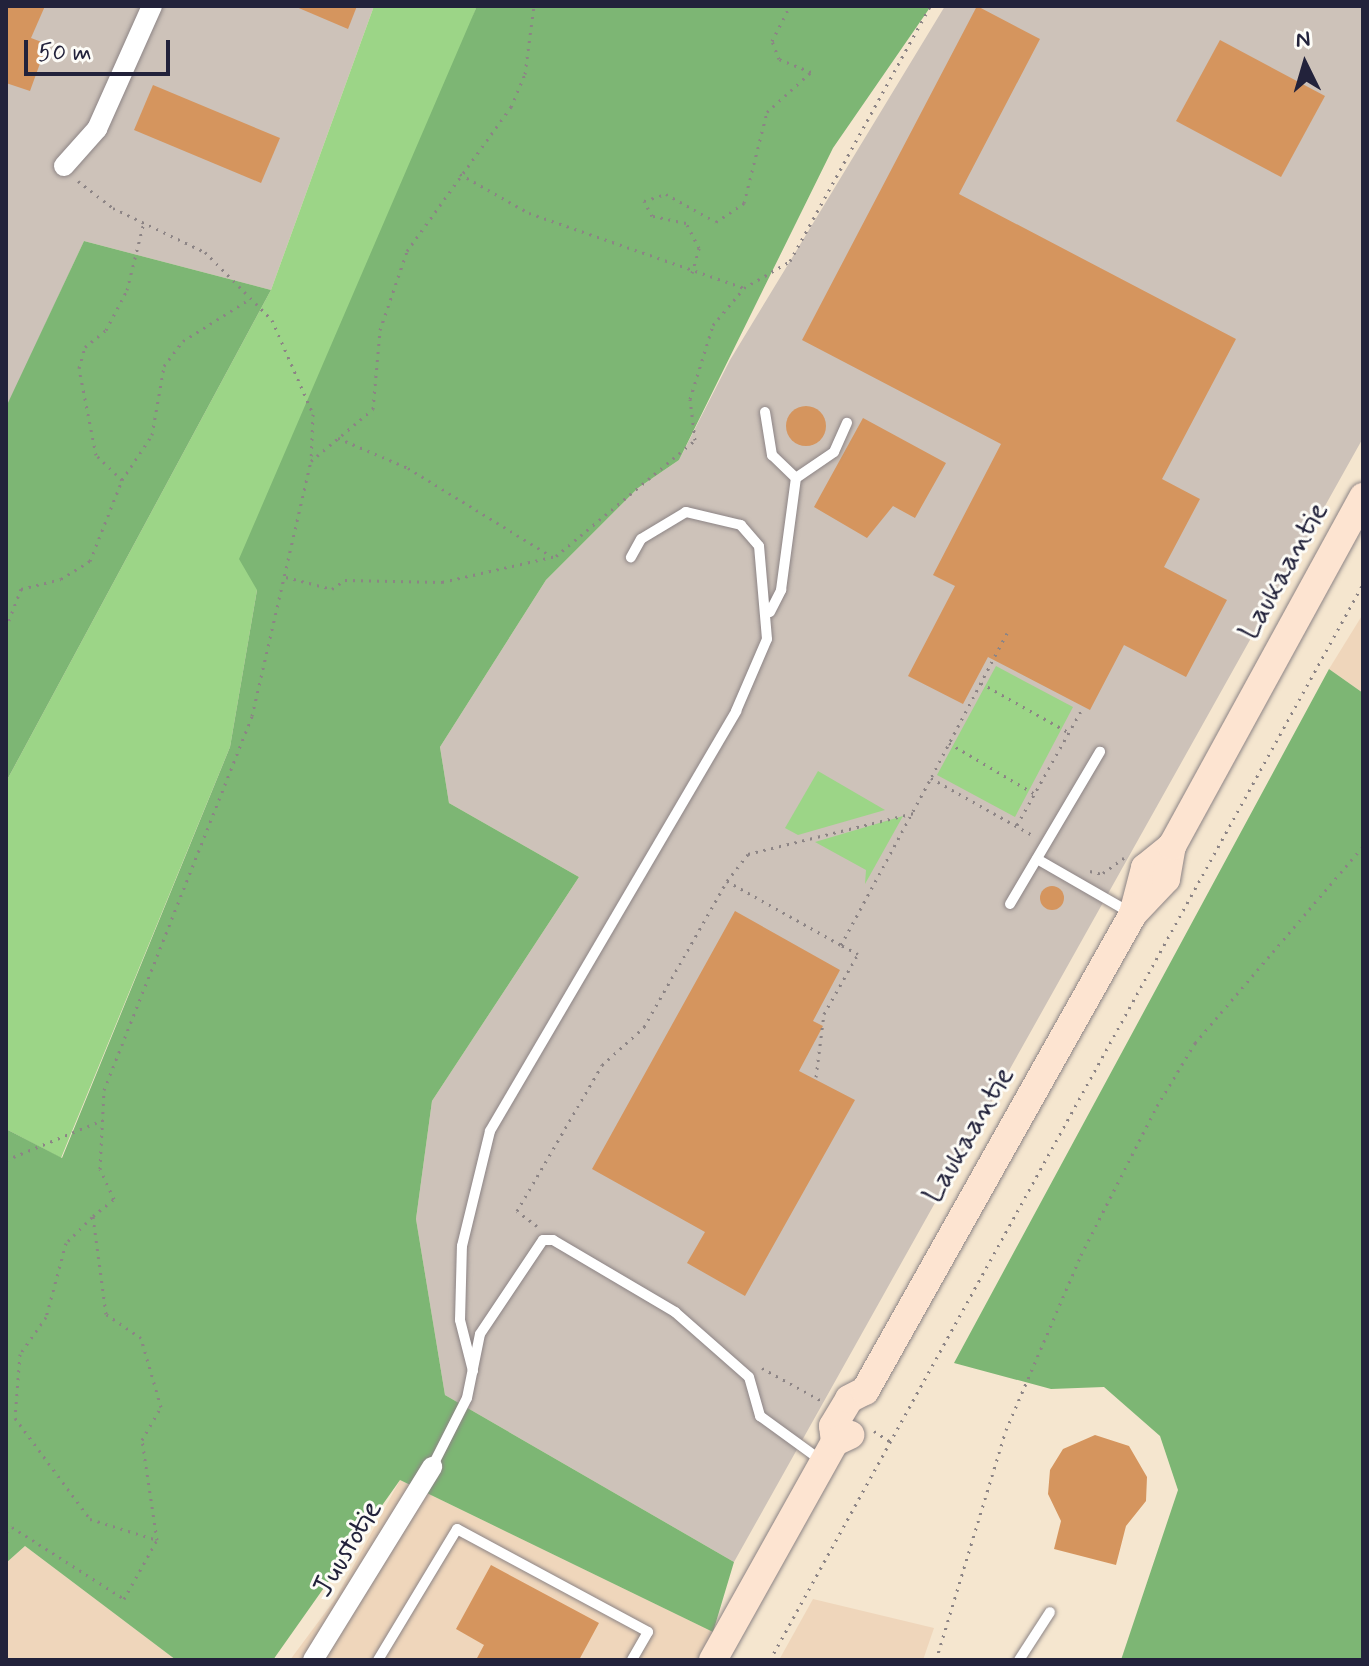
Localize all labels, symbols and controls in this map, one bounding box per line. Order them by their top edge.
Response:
scale bar [28,24,174,74]
north arrow [1265,24,1345,104]
text: N [1294,26,1311,55]
text: 50 m [38,38,92,69]
street label: Laukaantie [1231,496,1337,646]
street label: Laukaantie [915,1060,1023,1210]
street label: Juustotie [305,1494,391,1604]

